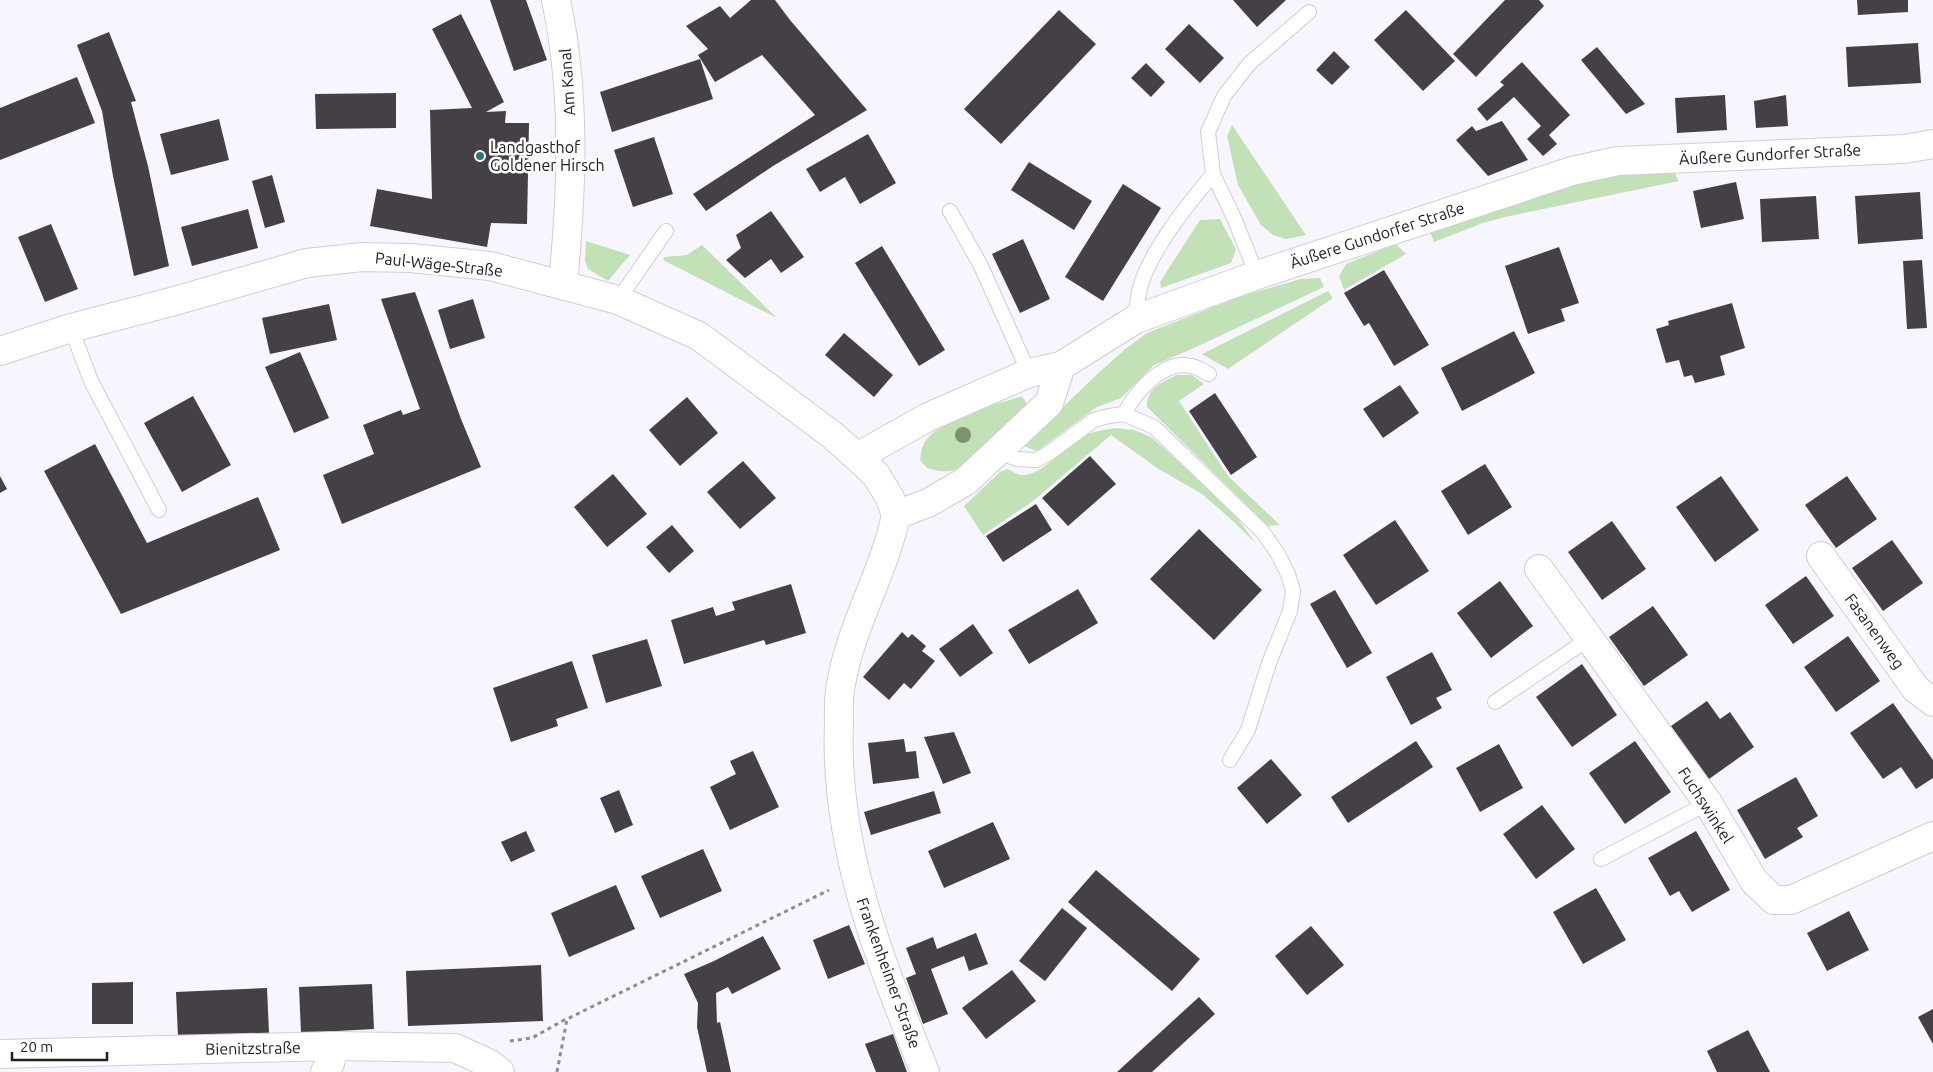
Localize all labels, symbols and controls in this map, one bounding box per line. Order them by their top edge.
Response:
street label: Am Kanal [556,48,578,116]
place label: Landgasthof Goldener Hirsch [490,138,605,174]
street label: Äußere Gundorfer Straße [1679,140,1861,168]
marker: Landgasthof Goldener Hirsch [474,150,486,162]
street label: Äußere Gundorfer Straße [1288,198,1466,272]
street label: Paul-Wäge-Straße [374,248,504,280]
street label: Fasanenweg [1842,590,1908,672]
street label: Fuchswinkel [1675,764,1737,846]
street label: Frankenheimer Straße [853,895,925,1051]
scale bar [12,1030,108,1062]
text: 20 m [20,1038,53,1055]
street label: Bienitzstraße [205,1038,301,1058]

